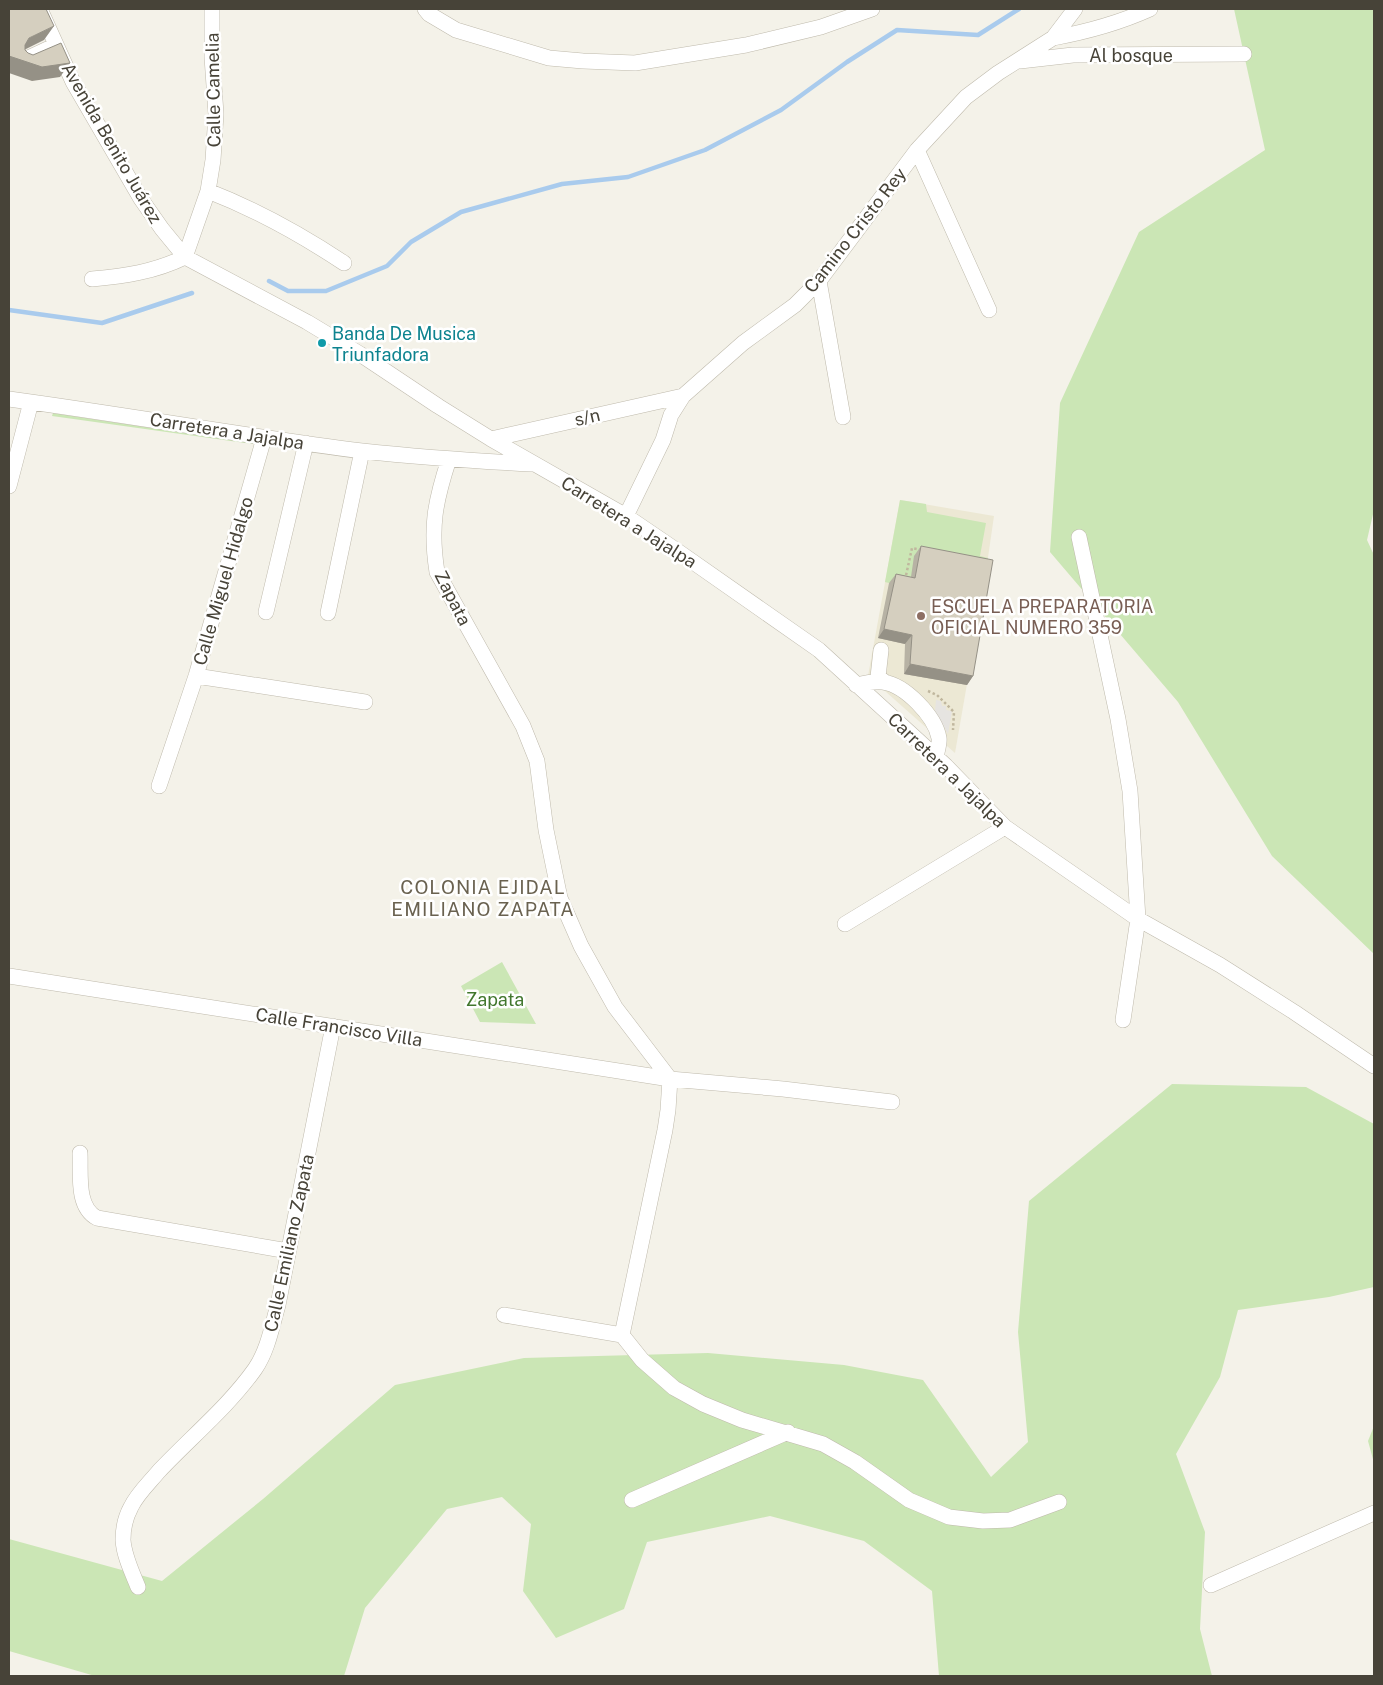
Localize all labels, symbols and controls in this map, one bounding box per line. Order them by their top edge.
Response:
street label: Calle Camelia [202,33,224,147]
street label: Al bosque [1089,45,1173,66]
street label: Avenida Benito Juárez [57,59,167,227]
street label: Camino Cristo Rey [800,163,911,297]
place label: Banda De Musica Triunfadora [332,323,476,365]
marker: Banda De Musica Triunfadora [316,337,328,349]
street label: s/n [572,404,602,430]
street label: Carretera a Jajalpa [148,408,306,454]
street label: Carretera a Jajalpa [557,472,701,572]
street label: Calle Miguel Hidalgo [189,494,257,668]
street label: Zapata [430,567,476,629]
place label: ESCUELA PREPARATORIA OFICIAL NUMERO 359 [931,596,1154,638]
marker: ESCUELA PREPARATORIA OFICIAL NUMERO 359 [915,610,927,622]
street label: Carretera a Jajalpa [884,708,1010,832]
district label: COLONIA EJIDAL EMILIANO ZAPATA [391,876,575,920]
park label: Zapata [466,989,524,1010]
street label: Calle Francisco Villa [254,1003,424,1051]
street label: Calle Emiliano Zapata [260,1152,318,1334]

